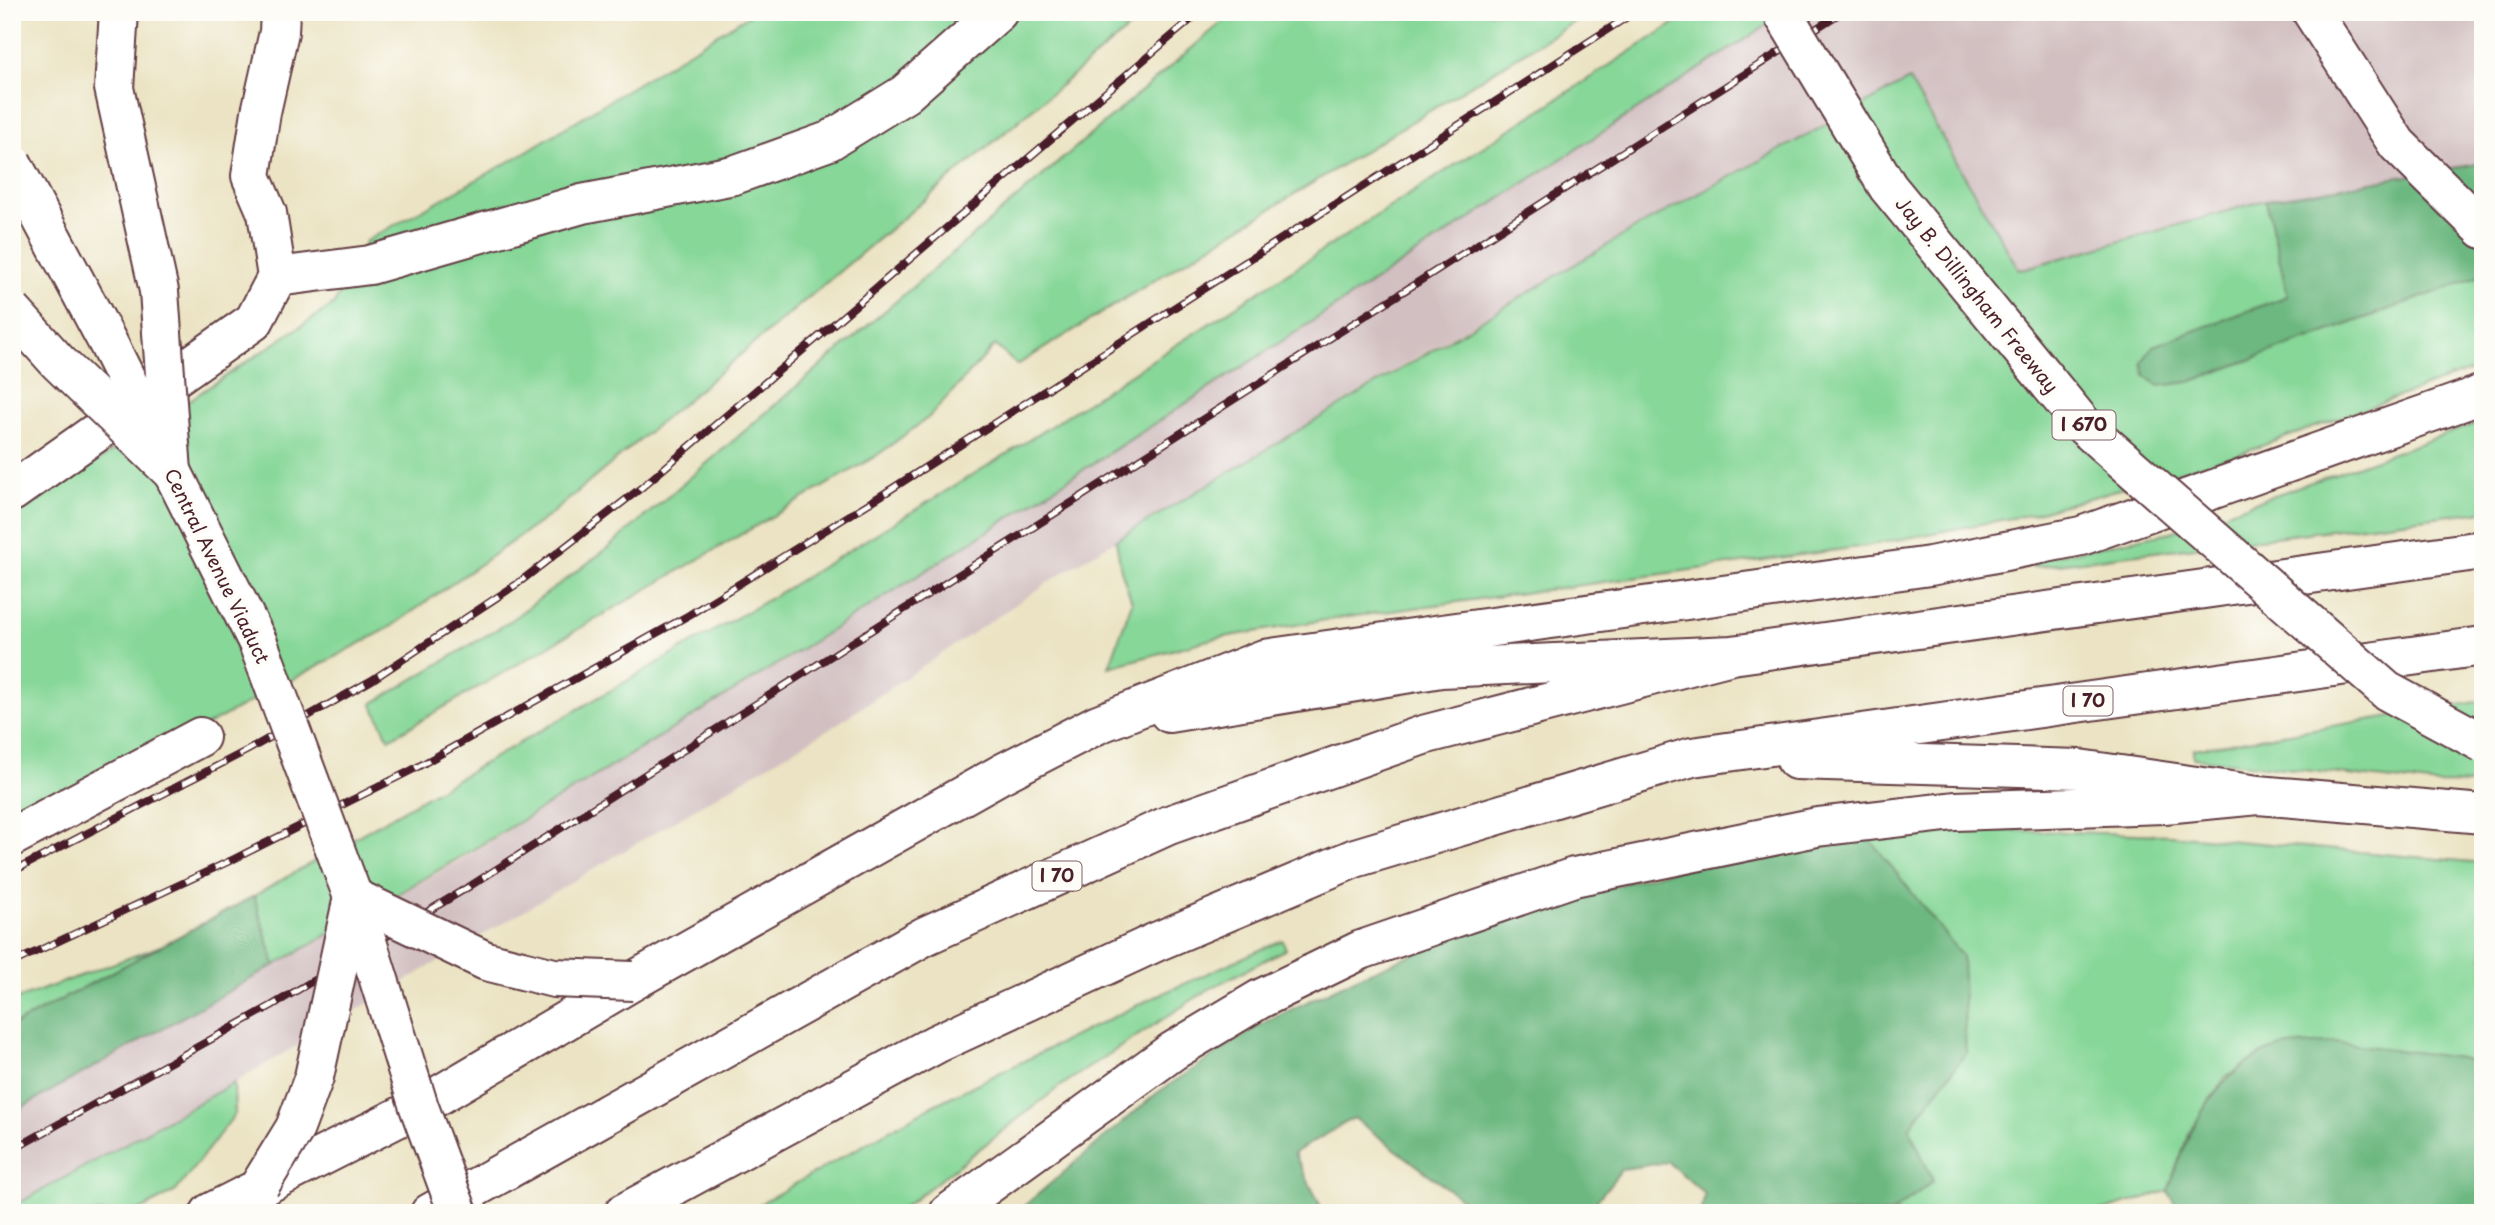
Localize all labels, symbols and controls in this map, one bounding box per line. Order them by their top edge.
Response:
street label: Jay B. Dillingham Freeway [1890,190,2066,399]
road number: I 670 [2052,410,2116,440]
street label: Central Avenue Viaduct [158,463,278,668]
road number: I 70 [2064,686,2112,716]
road number: I 70 [1032,862,1082,890]

